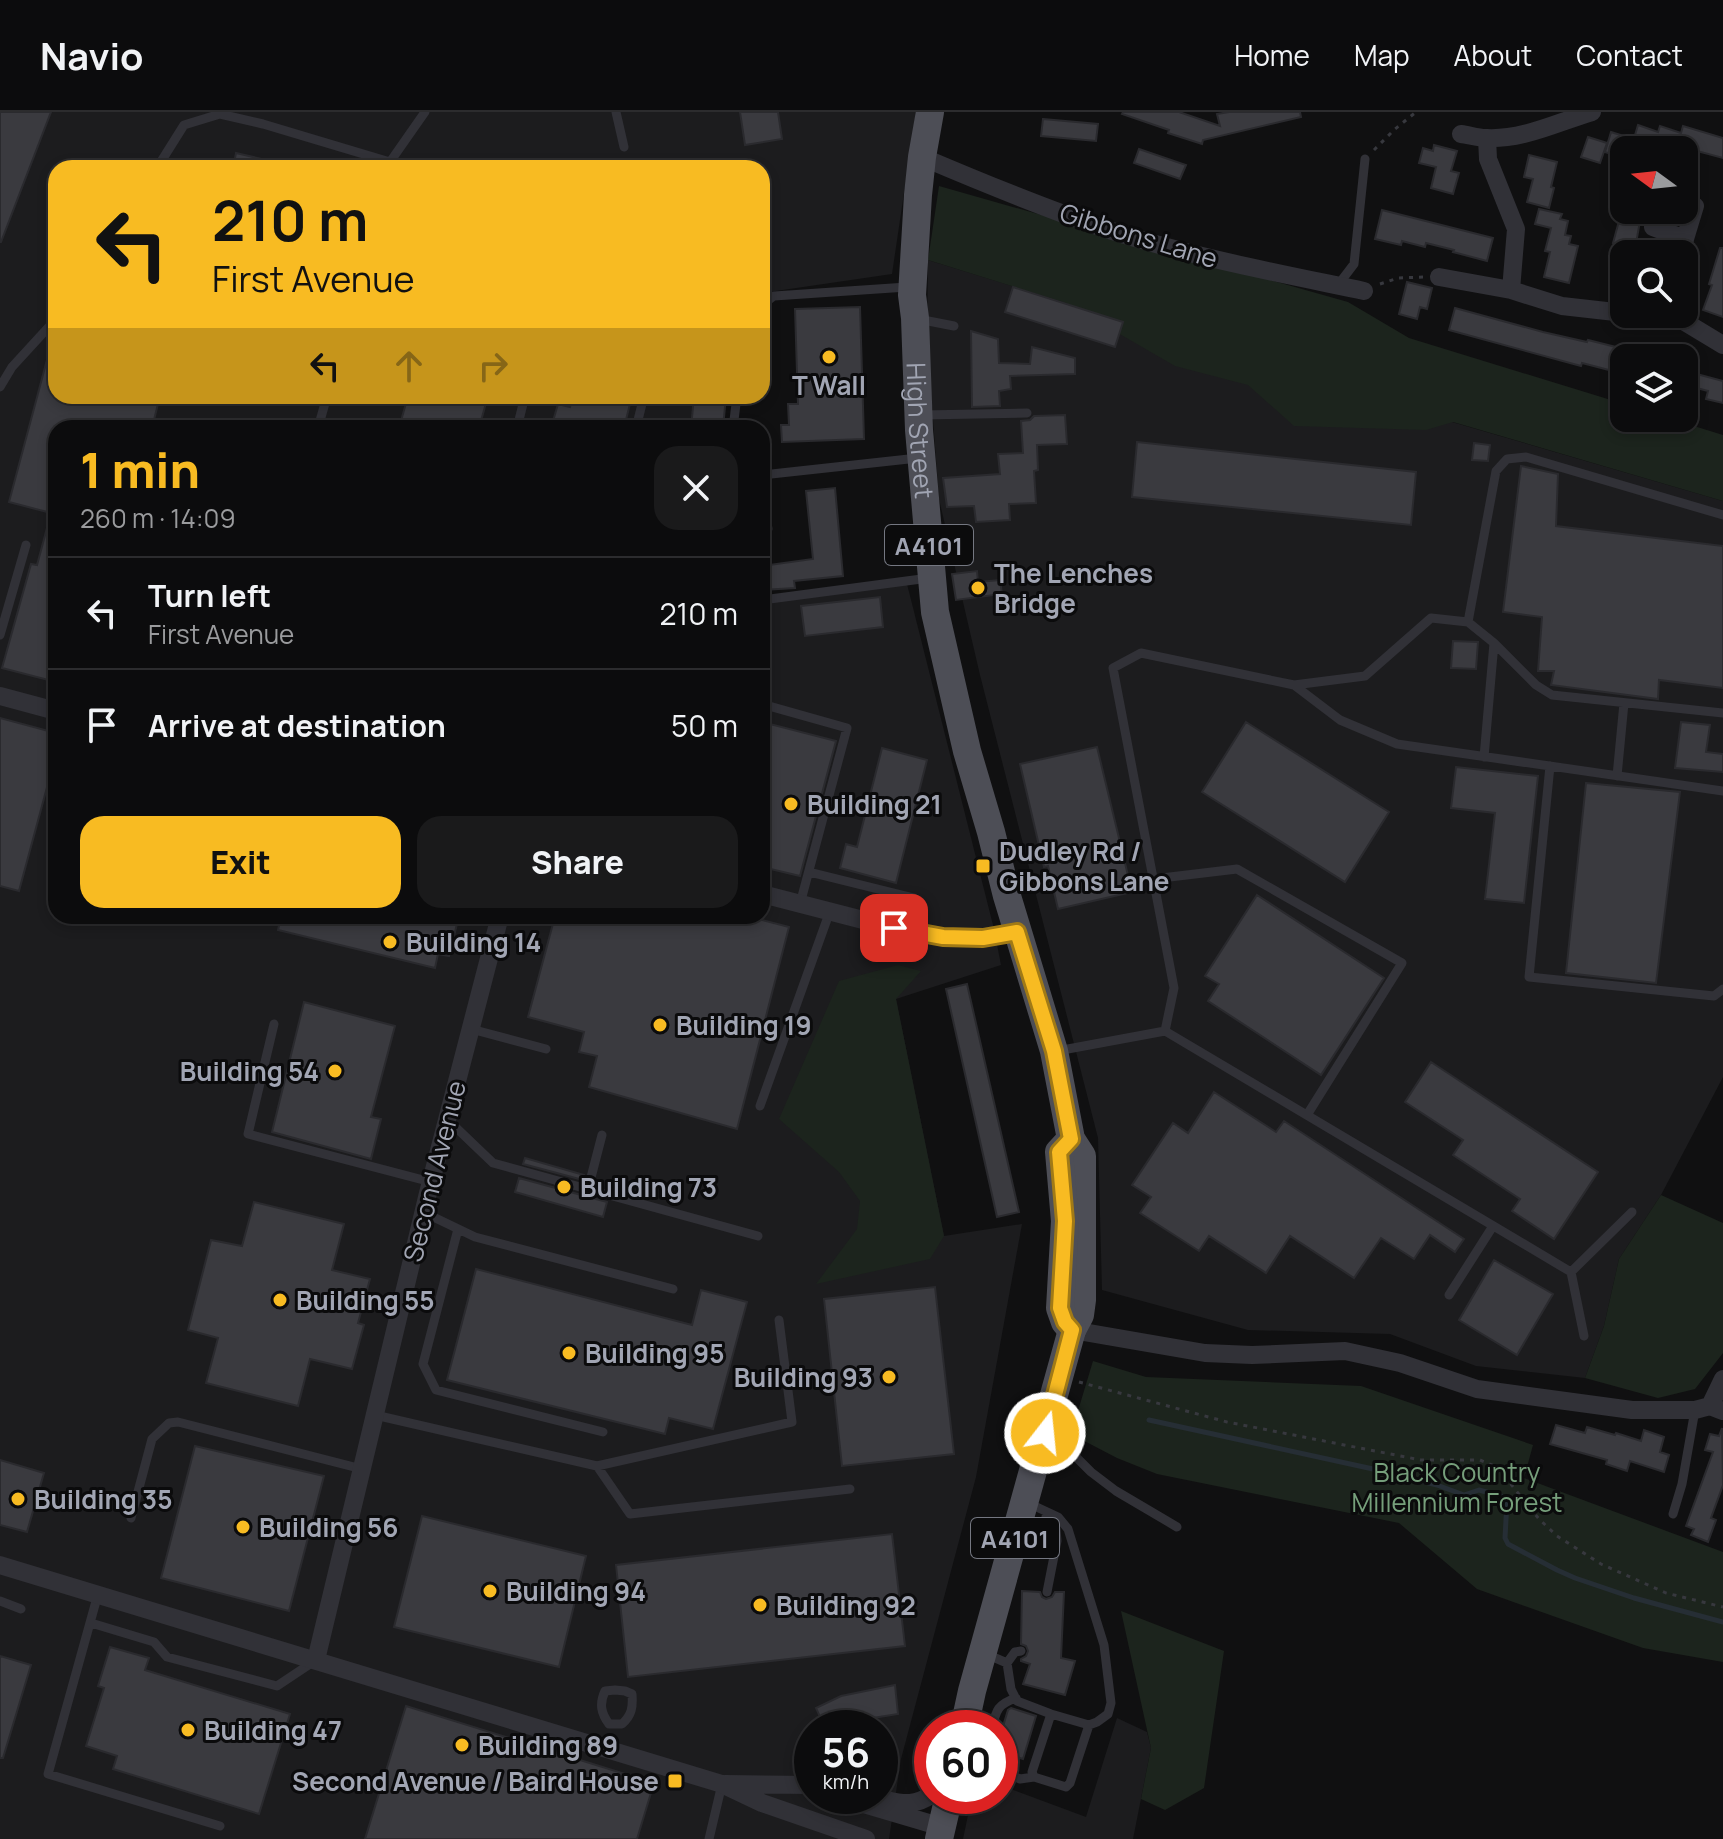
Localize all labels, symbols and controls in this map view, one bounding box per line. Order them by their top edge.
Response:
text: Navio [40,29,144,81]
text: Home [1234,36,1310,74]
text: Map [1354,36,1410,74]
text: About [1454,36,1532,74]
text: Contact [1576,36,1683,74]
north arrow [1610,136,1698,224]
map controls [1610,136,1698,432]
text: 210 m [212,181,368,258]
icon: left [80,192,184,296]
street label: Gibbons Lane [1056,194,1222,276]
button: search [1610,240,1698,328]
text: First Avenue [212,254,415,303]
icon: left [303,344,347,388]
icon: ahead [387,344,431,388]
icon: right [471,344,515,388]
button: layers [1610,344,1698,432]
marker: T Wall [820,348,838,366]
street label: High Street [899,362,943,500]
place label: T Wall [792,367,866,403]
text: 1 min [80,437,200,502]
button: close [654,446,738,530]
text: 260 m · 14:09 [80,500,236,536]
road number: A4101 [885,525,973,565]
place label: The Lenches Bridge [994,555,1153,621]
text: Turn left [148,575,271,616]
marker: The Lenches Bridge [969,579,987,597]
icon: left [80,591,124,635]
text: 210 m [659,593,738,634]
text: First Avenue [148,616,294,652]
icon: arrive [80,703,124,747]
text: Arrive at destination [148,705,446,746]
text: 50 m [671,705,738,746]
place label: Building 21 [807,786,942,822]
marker: Building 21 [782,795,800,813]
button: Exit [80,816,401,908]
button: Share [417,816,738,908]
place label: Dudley Rd / Gibbons Lane [999,833,1170,899]
marker: Dudley Rd / Gibbons Lane [974,857,992,875]
pin [860,894,928,962]
icon: arrive [872,906,916,950]
place label: Building 14 [406,924,541,960]
marker: Building 14 [381,933,399,951]
place label: Building 19 [676,1007,812,1043]
marker: Building 19 [651,1016,669,1034]
place label: Building 54 [180,1053,319,1089]
marker: Building 54 [326,1062,344,1080]
street label: Second Avenue [394,1077,474,1265]
place label: Building 73 [580,1169,717,1205]
marker: Building 73 [555,1178,573,1196]
place label: Building 55 [296,1282,435,1318]
marker: Building 55 [271,1291,289,1309]
place label: Building 95 [585,1335,724,1371]
marker: Building 95 [560,1344,578,1362]
place label: Building 93 [734,1359,873,1395]
marker: Building 93 [880,1368,898,1386]
position arrow [1003,1391,1087,1475]
park label: Black Country Millennium Forest [1352,1454,1562,1520]
place label: Building 35 [34,1481,172,1517]
marker: Building 35 [9,1490,27,1508]
place label: Building 56 [259,1509,398,1545]
marker: Building 56 [234,1518,252,1536]
road number: A4101 [971,1518,1059,1558]
place label: Building 94 [506,1573,646,1609]
marker: Building 94 [481,1582,499,1600]
place label: Building 92 [776,1587,916,1623]
marker: Building 92 [751,1596,769,1614]
speed limit sign: 60 [914,1710,1018,1814]
place label: Building 47 [204,1712,342,1748]
marker: Building 47 [179,1721,197,1739]
text: 56 [822,1724,870,1779]
place label: Building 89 [478,1727,618,1763]
marker: Building 89 [453,1736,471,1754]
place label: Second Avenue / Baird House [292,1763,659,1799]
text: km/h [823,1768,869,1795]
marker: Second Avenue / Baird House [666,1772,684,1790]

